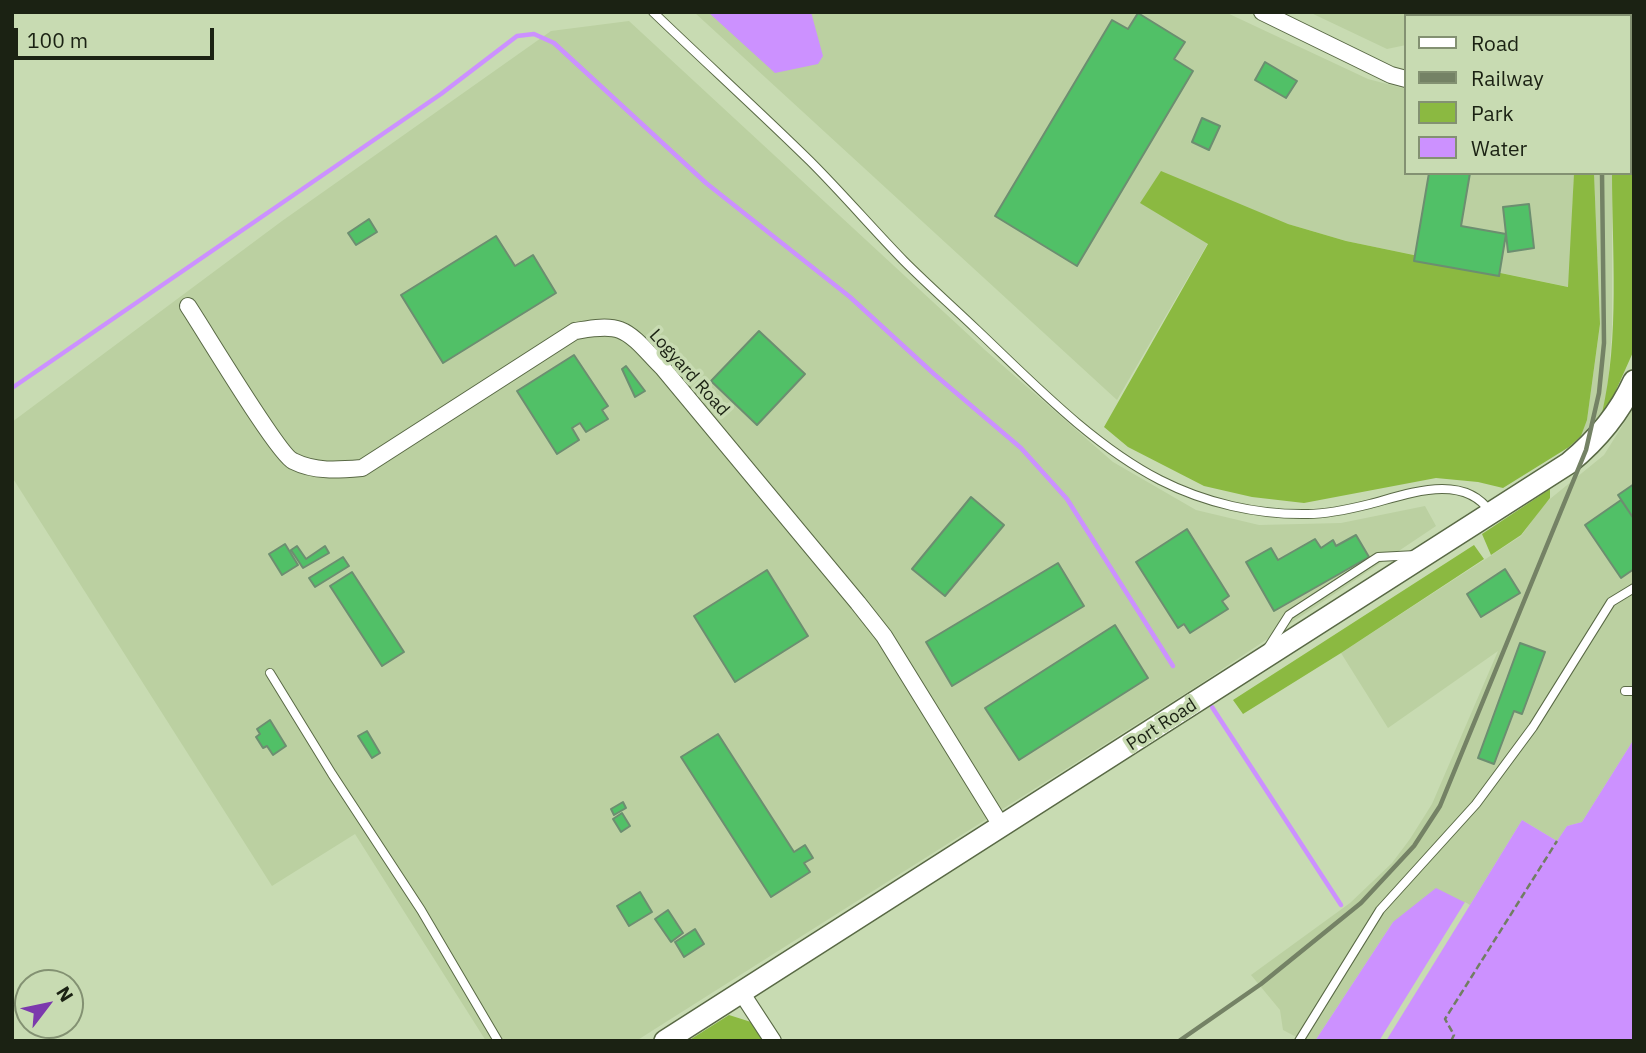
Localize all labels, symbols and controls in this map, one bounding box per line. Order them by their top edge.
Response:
scale bar [18,14,217,58]
legend [1404,14,1632,175]
text: 100 m [27,26,88,54]
text: Road [1471,29,1519,57]
text: Railway [1471,64,1544,92]
text: Park [1471,99,1514,127]
text: Water [1471,134,1527,162]
street label: Logyard Road [644,325,734,421]
street label: Port Road [1123,694,1201,756]
north arrow [14,969,84,1039]
text: N [51,982,79,1006]

